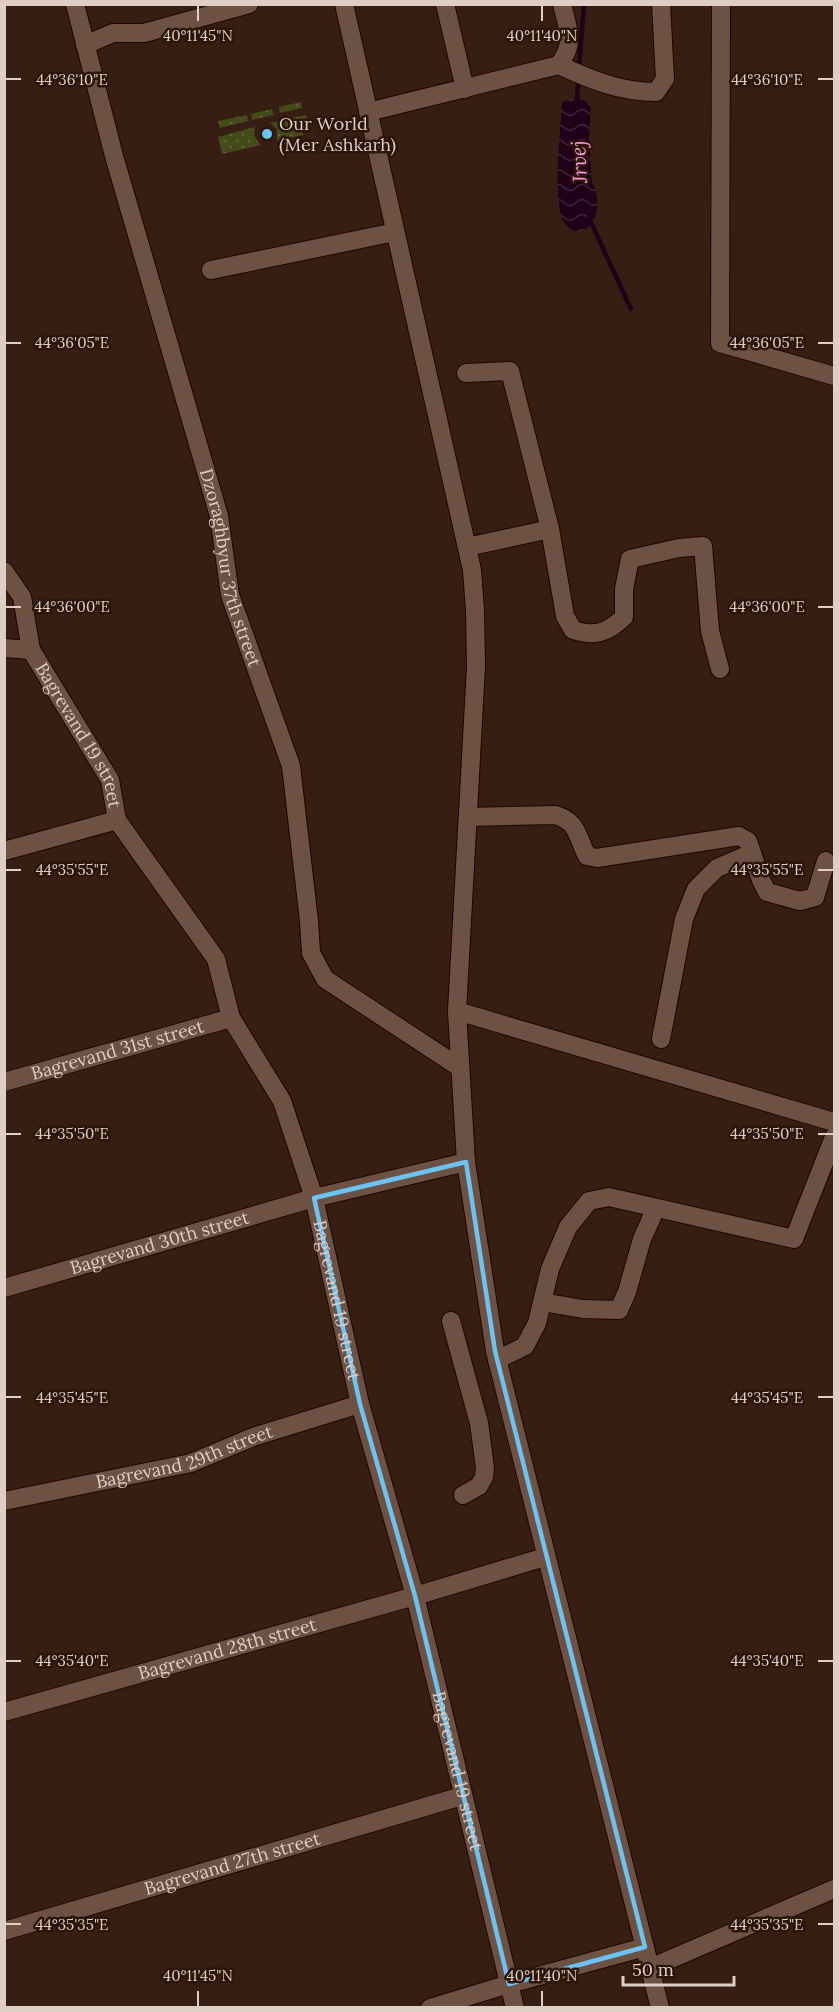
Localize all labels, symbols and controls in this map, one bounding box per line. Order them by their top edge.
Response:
text: 40°11'45"N [163,26,233,45]
text: 40°11'40"N [507,26,577,45]
text: 44°36'10"E [36,70,108,89]
text: 44°36'10"E [731,70,803,89]
place label: Our World (Mer Ashkarh) [279,112,396,156]
marker: Our World (Mer Ashkarh) [260,127,274,141]
water label: Jrvej [565,140,592,185]
text: 44°36'05"E [35,333,109,352]
text: 44°36'05"E [730,333,804,352]
street label: Dzoraghbyur 37th street [195,466,267,670]
text: 44°36'00"E [34,597,110,616]
text: 44°36'00"E [729,597,805,616]
street label: Bagrevand 19 street [30,658,127,810]
text: 44°35'55"E [36,860,108,879]
text: 44°35'55"E [731,860,803,879]
street label: Bagrevand 31st street [28,1014,206,1085]
text: 44°35'50"E [35,1124,109,1143]
text: 44°35'50"E [730,1124,804,1143]
street label: Bagrevand 30th street [67,1205,252,1279]
street label: Bagrevand 19 street [308,1218,366,1382]
text: 44°35'45"E [36,1388,108,1407]
text: 44°35'45"E [731,1388,803,1407]
street label: Bagrevand 29th street [94,1420,275,1493]
street label: Bagrevand 28th street [135,1612,319,1685]
text: 44°35'40"E [35,1651,109,1670]
text: 44°35'40"E [730,1651,804,1670]
street label: Bagrevand 19 street [427,1689,488,1853]
street label: Bagrevand 27th street [142,1826,323,1900]
text: 44°35'35"E [36,1915,108,1934]
text: 44°35'35"E [731,1915,803,1934]
scale bar [623,1949,734,1987]
text: 50 m [632,1958,674,1981]
text: 40°11'45"N [163,1966,233,1985]
text: 40°11'40"N [507,1966,577,1985]

